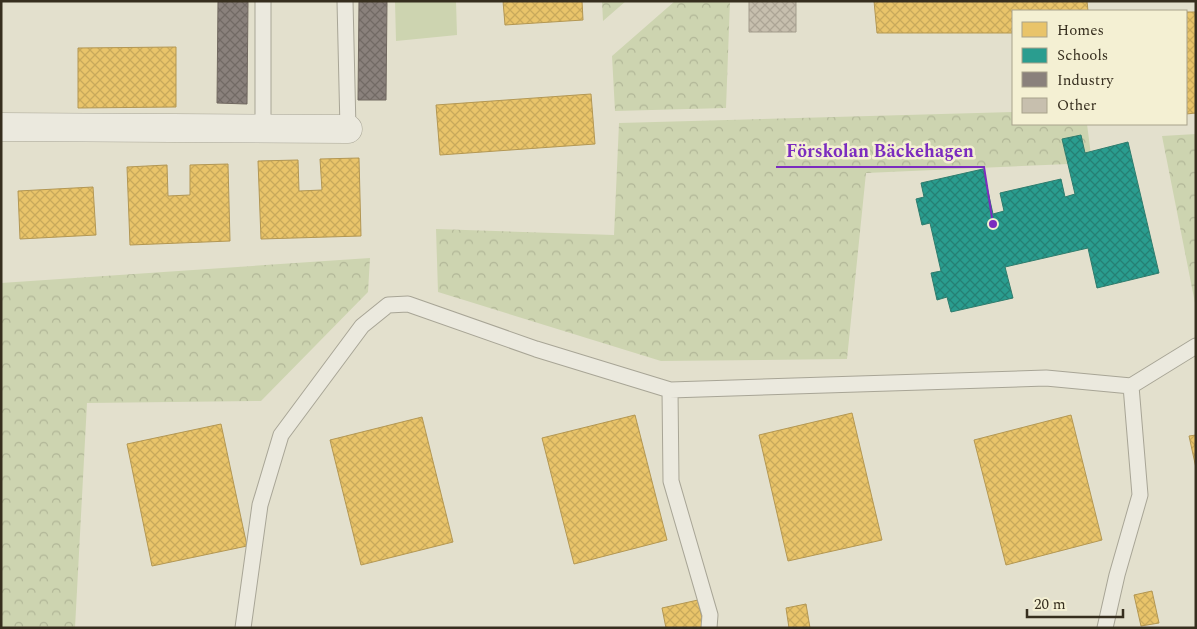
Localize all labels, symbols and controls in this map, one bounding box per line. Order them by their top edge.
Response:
legend [1012,10,1187,125]
text: Homes [1057,19,1104,42]
text: Schools [1057,44,1108,67]
text: Industry [1057,69,1114,92]
text: Other [1057,94,1096,117]
callout: Förskolan Bäckehagen [776,134,984,167]
text: Förskolan Bäckehagen [786,138,974,165]
scale bar [1027,586,1123,618]
text: 20 m [1034,593,1066,616]

